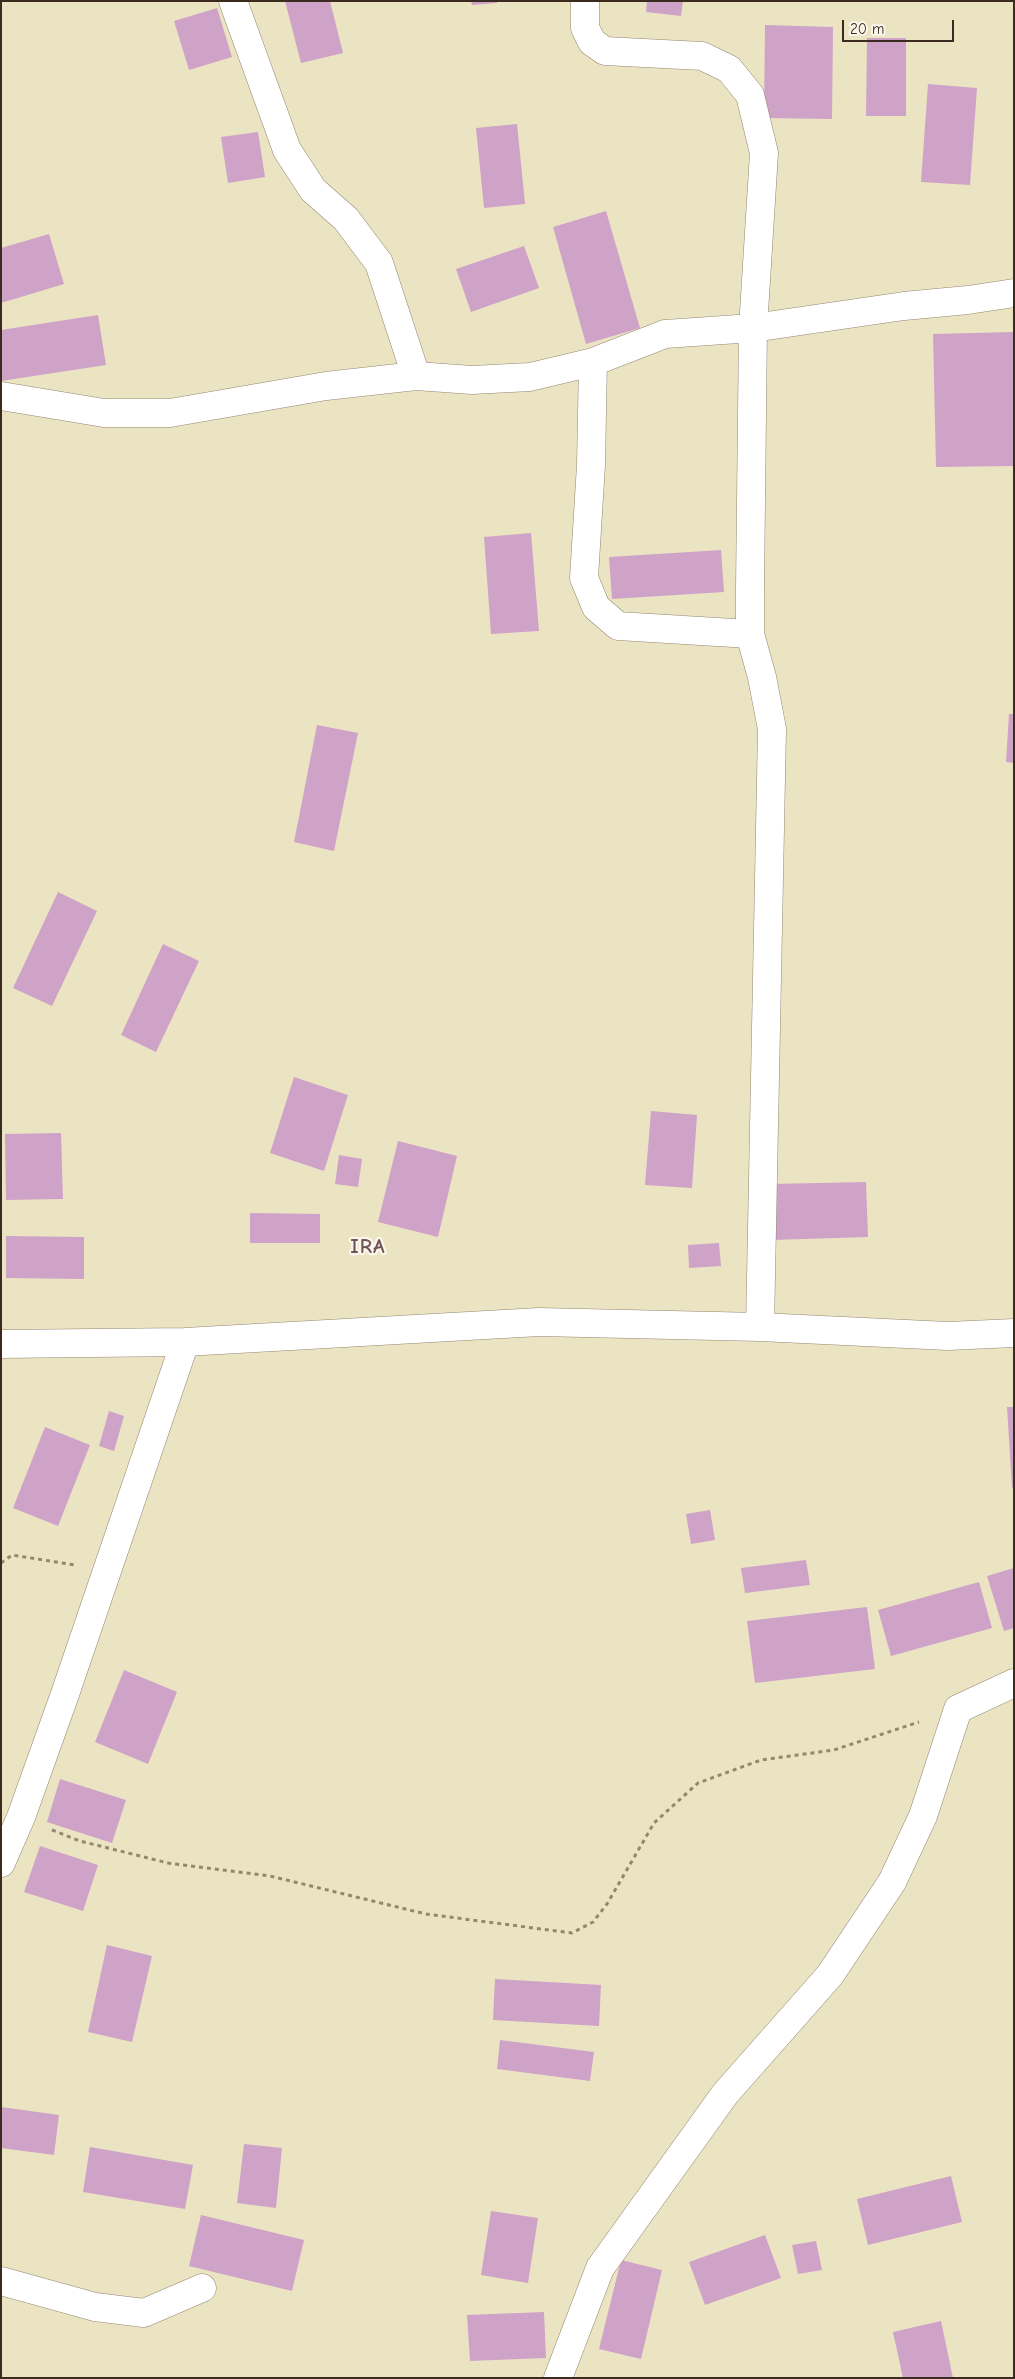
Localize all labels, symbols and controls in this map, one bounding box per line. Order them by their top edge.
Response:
scale bar [845,10,958,42]
text: 20 m [850,20,884,38]
district label: IRA [350,1234,386,1260]

